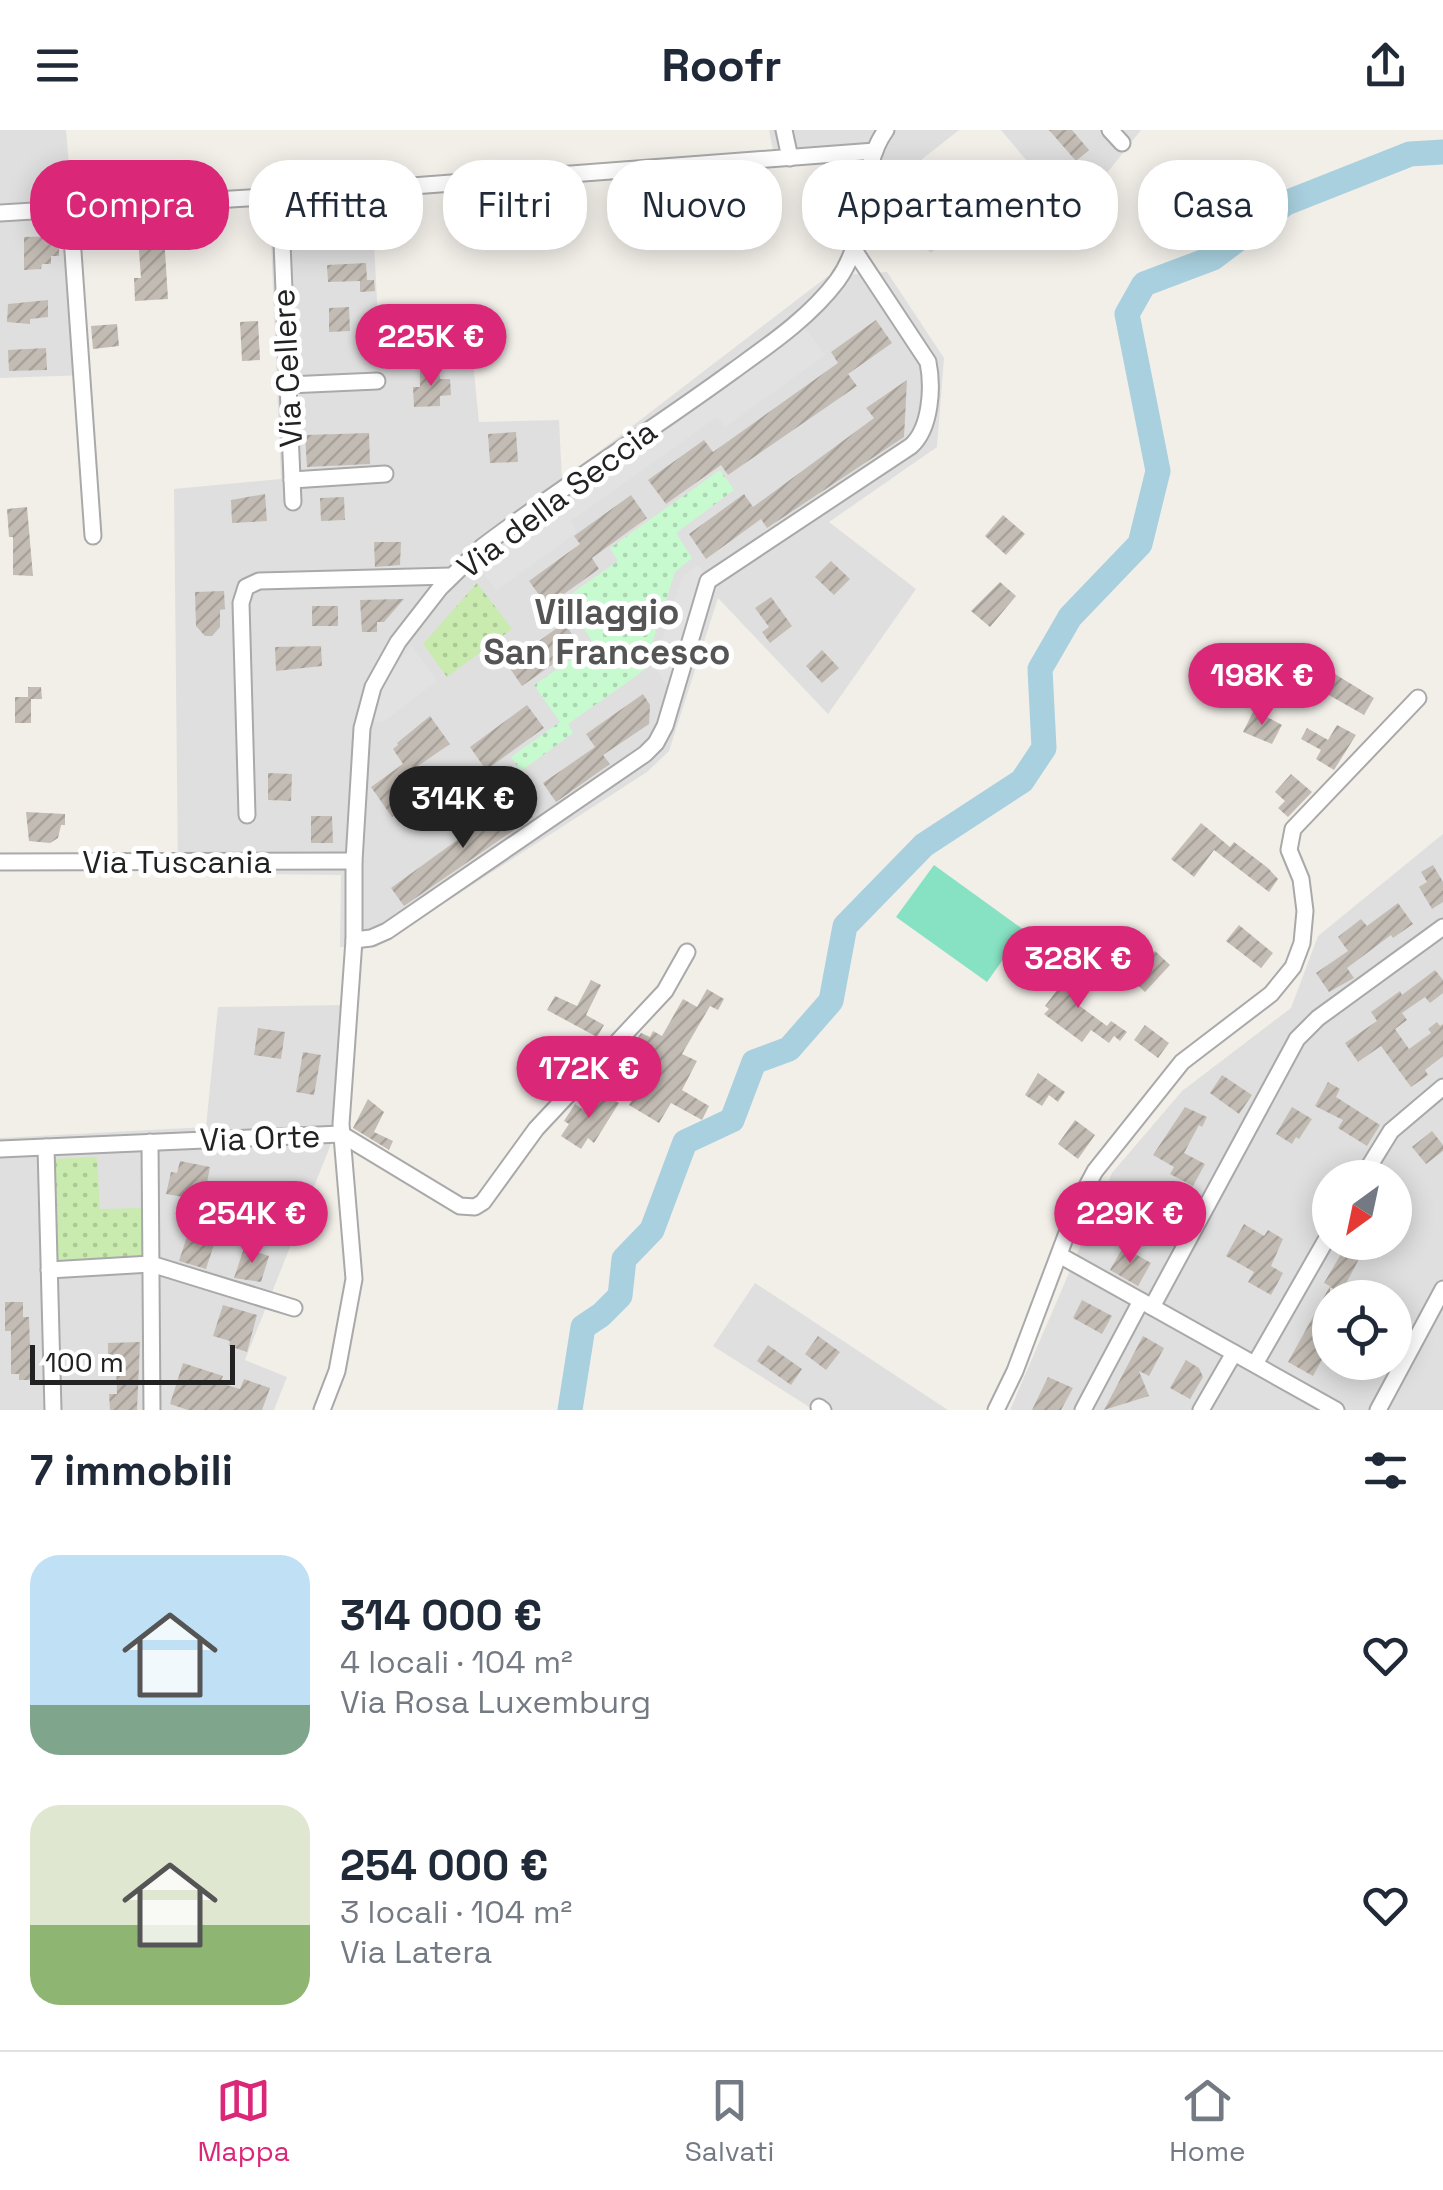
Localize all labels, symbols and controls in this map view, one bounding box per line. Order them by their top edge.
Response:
text: Roofr [661,37,782,94]
icon: menu [30,38,85,93]
icon: share [1358,38,1413,93]
chip: Compra [30,160,229,250]
chip: Affitta [249,160,423,250]
chip: Filtri [443,160,587,250]
chip: Nuovo [607,160,782,250]
chip: Appartamento [802,160,1118,250]
chip: Casa [1138,160,1288,250]
street label: Via Cellere [263,288,311,448]
pin: 225K € [350,304,512,389]
text: 225K € [377,316,485,356]
street label: Via della Seccia [449,411,665,587]
district label: Villaggio San Francesco [484,590,730,674]
pin: 198K € [1181,643,1343,728]
text: 198K € [1210,655,1314,695]
pin: 314K € [382,766,544,851]
text: 314K € [411,778,515,818]
street label: Via Tuscania [82,842,272,882]
pin: 328K € [997,926,1159,1011]
text: 328K € [1024,938,1132,978]
pin: 172K € [508,1036,670,1121]
text: 172K € [539,1048,639,1088]
street label: Via Orte [199,1116,321,1160]
north arrow [1312,1160,1412,1260]
map controls [1312,1160,1412,1380]
pin: 254K € [171,1181,333,1266]
pin: 229K € [1049,1181,1211,1266]
text: 254K € [198,1193,306,1233]
text: 229K € [1076,1193,1184,1233]
button: locate [1312,1280,1412,1380]
scale bar [30,1340,235,1384]
text: 100 m [45,1344,124,1380]
icon: filters [1358,1443,1413,1498]
text: 7 immobili [30,1444,233,1497]
text: 314 000 € [340,1589,542,1642]
icon: home [110,1595,230,1715]
icon: heart [1358,1628,1413,1683]
text: 4 locali · 104 m² [340,1642,573,1682]
text: Via Rosa Luxemburg [340,1682,651,1722]
text: 254 000 € [340,1839,548,1892]
icon: home [110,1845,230,1965]
icon: heart [1358,1878,1413,1933]
text: 3 locali · 104 m² [340,1892,572,1932]
text: Via Latera [340,1932,492,1972]
tab: Mappa [197,2073,290,2169]
tab: Salvati [685,2073,774,2169]
tab: Home [1169,2073,1246,2169]

